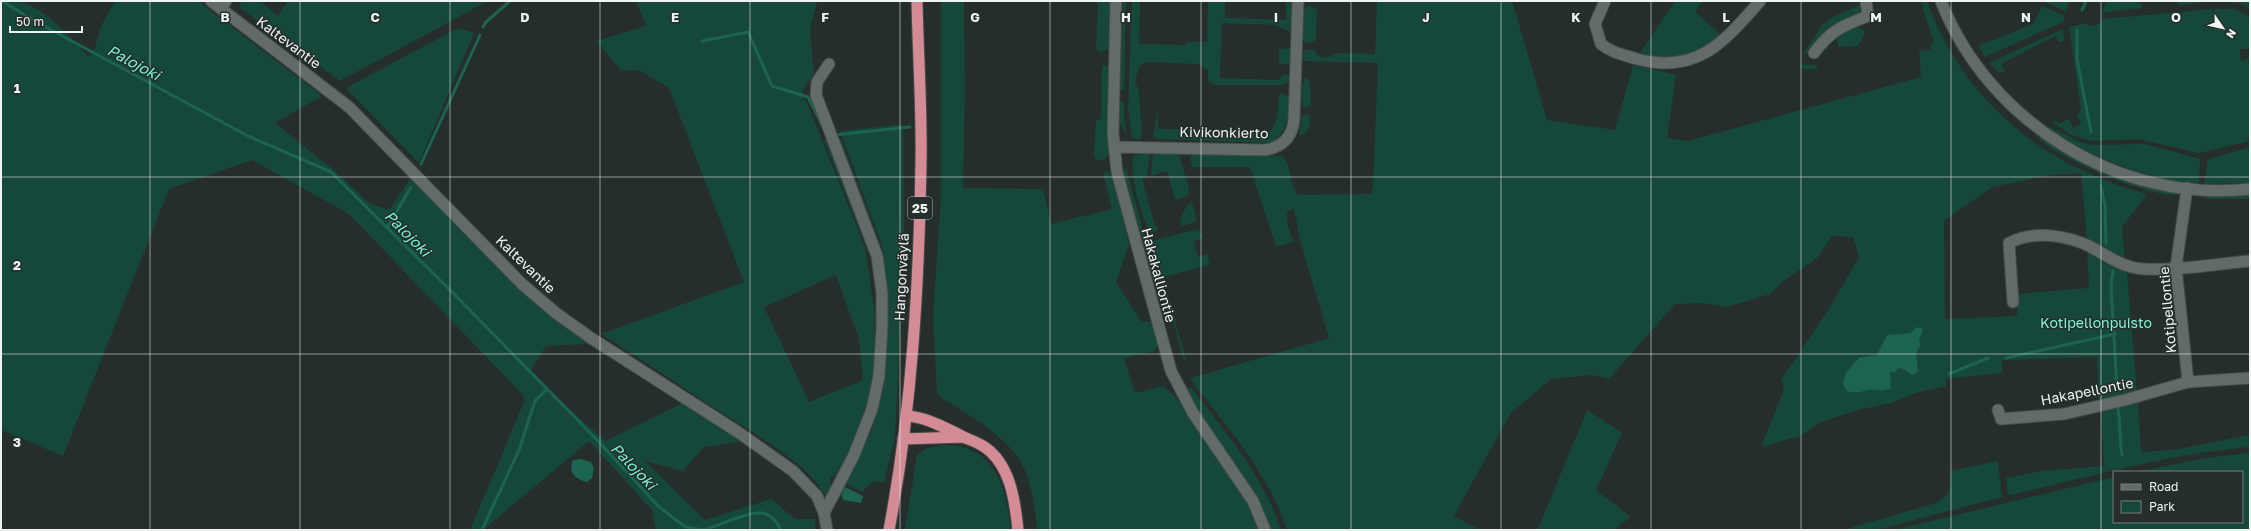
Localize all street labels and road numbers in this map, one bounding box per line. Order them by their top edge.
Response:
street label: Kaltevantie [253,12,325,72]
street label: Kivikonkierto [1179,123,1269,141]
road number: 25 [908,197,932,219]
street label: Hakakalliontie [1138,226,1180,324]
street label: Kaltevantie [493,231,559,297]
street label: Hangonväylä [890,233,912,321]
street label: Kotipellontie [2155,266,2179,354]
street label: Hakapellontie [2039,374,2135,408]

